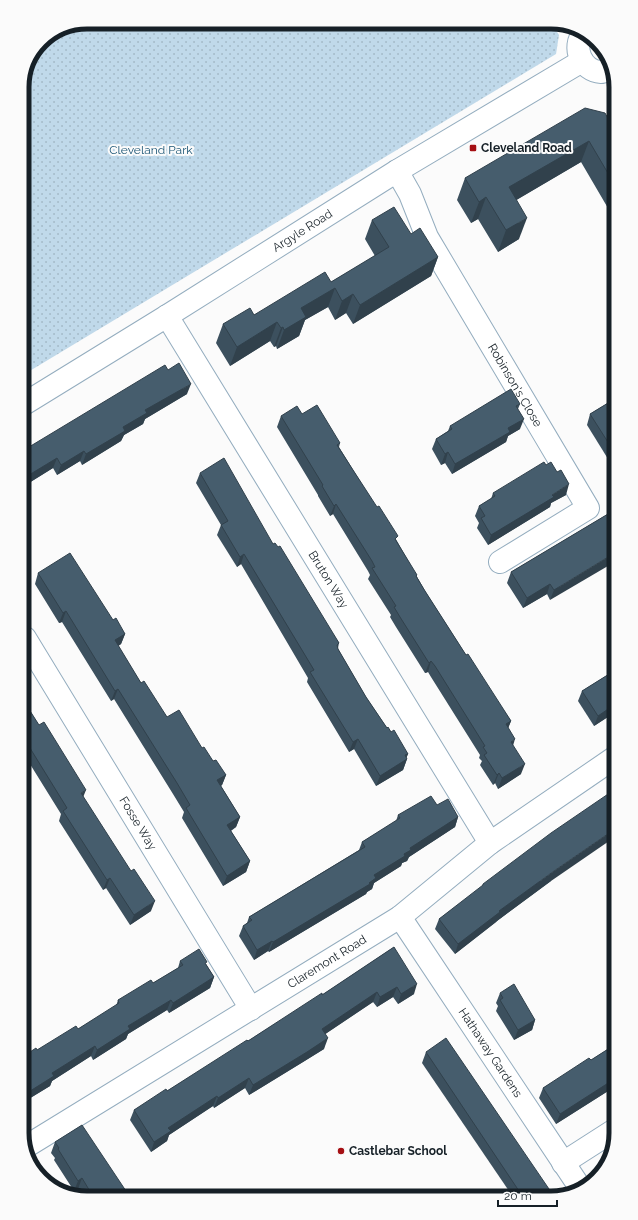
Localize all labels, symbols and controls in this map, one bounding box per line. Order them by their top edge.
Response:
place label: Cleveland Road [481,141,572,155]
park label: Cleveland Park [109,143,193,157]
marker: Cleveland Road [468,143,478,153]
street label: Argyle Road [270,206,335,255]
street label: Robinson's Close [485,341,545,429]
street label: Bruton Way [306,548,352,611]
street label: Fosse Way [116,794,160,853]
street label: Claremont Road [285,932,369,991]
street label: Hathaway Gardens [456,1005,525,1100]
place label: Castlebar School [349,1144,447,1158]
marker: Castlebar School [336,1146,346,1156]
scale bar [498,1182,557,1208]
text: 20 m [504,1189,532,1203]

